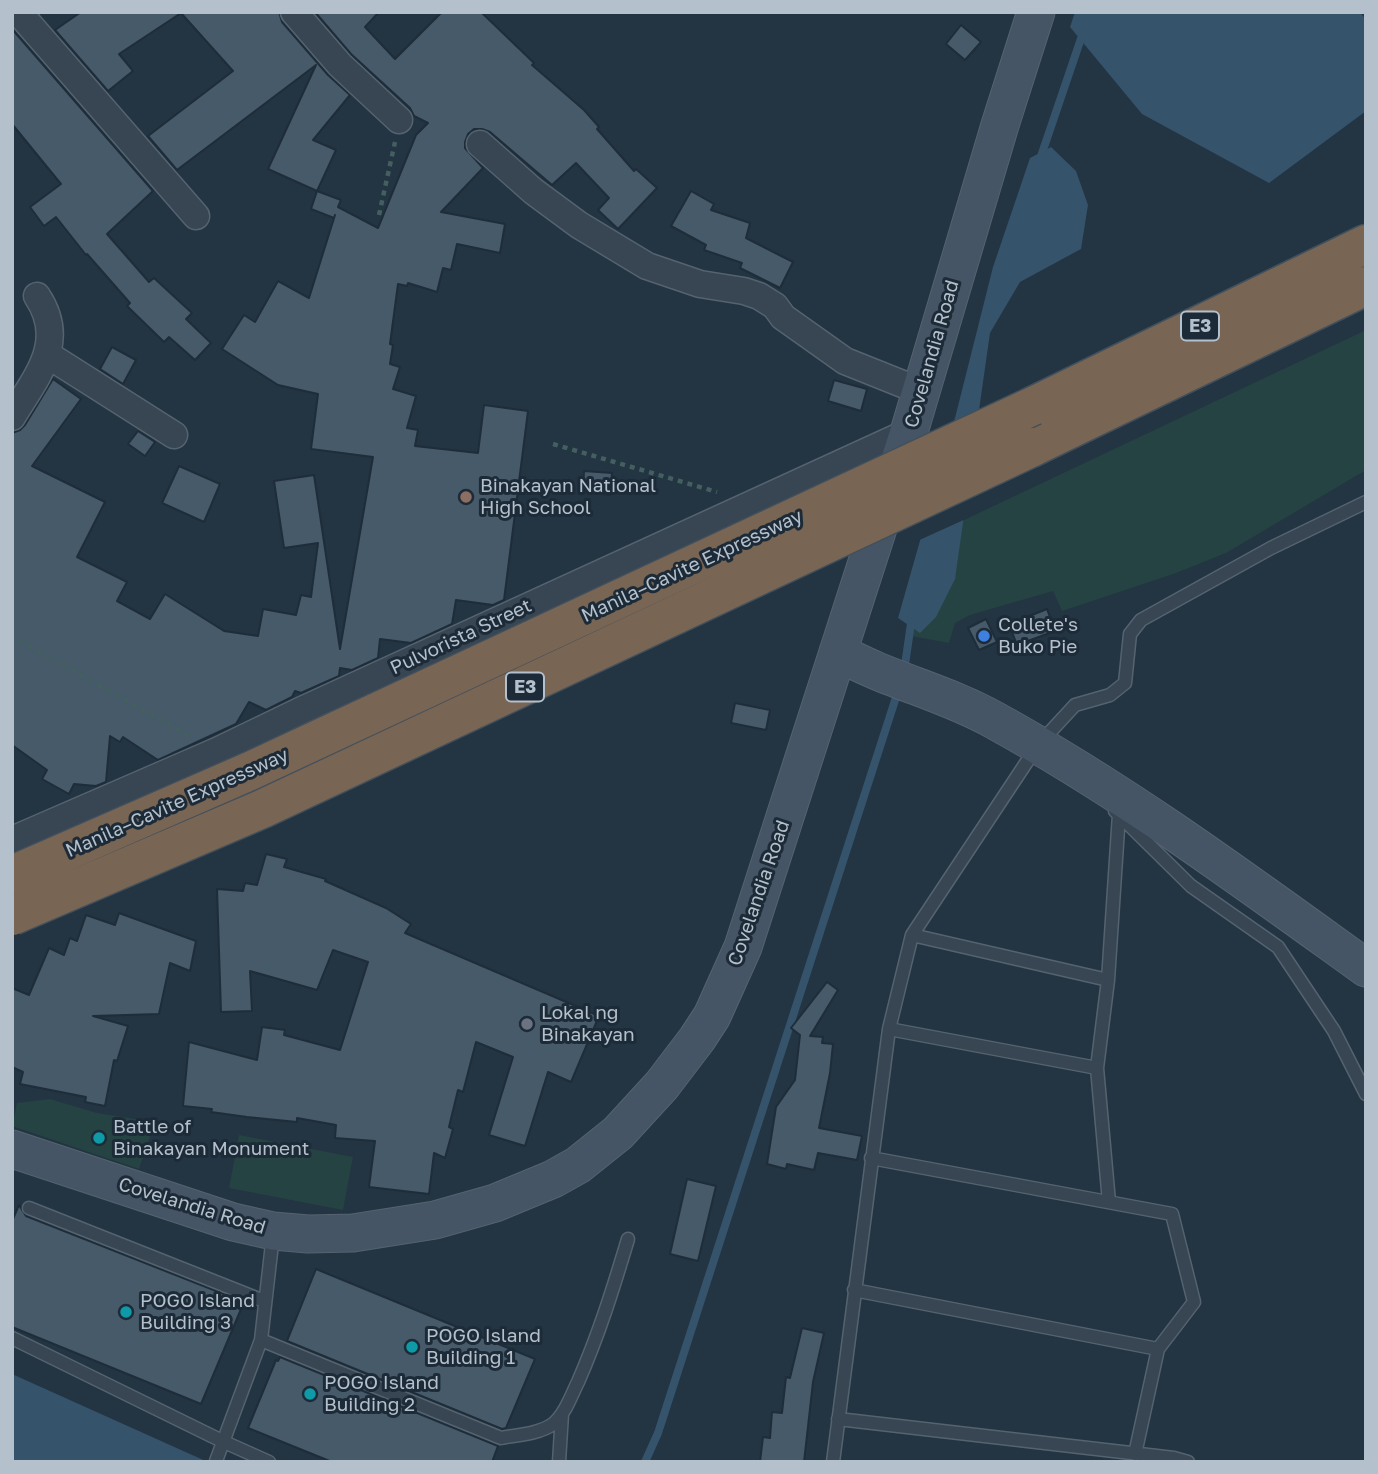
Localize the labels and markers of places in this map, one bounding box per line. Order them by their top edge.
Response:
place label: Binakayan National High School [480,475,656,519]
marker: Binakayan National High School [458,489,474,505]
place label: Collete's Buko Pie [998,614,1078,658]
marker: Collete's Buko Pie [976,628,992,644]
place label: Lokal ng Binakayan [541,1002,635,1046]
marker: Lokal ng Binakayan [519,1016,535,1032]
place label: Battle of Binakayan Monument [113,1116,309,1160]
marker: Battle of Binakayan Monument [91,1130,107,1146]
place label: POGO Island Building 3 [140,1290,255,1334]
marker: POGO Island Building 3 [118,1304,134,1320]
place label: POGO Island Building 1 [426,1325,541,1369]
marker: POGO Island Building 1 [404,1339,420,1355]
place label: POGO Island Building 2 [324,1372,439,1416]
marker: POGO Island Building 2 [302,1386,318,1402]

